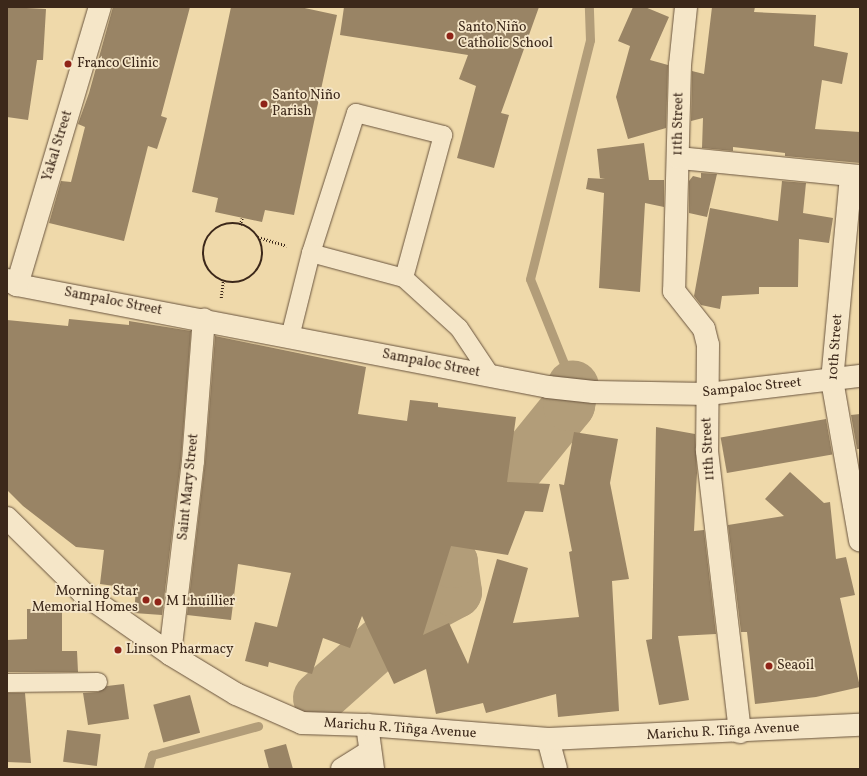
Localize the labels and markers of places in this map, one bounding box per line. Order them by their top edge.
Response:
place label: Santo Niño Catholic School [458,20,553,52]
marker: Santo Niño Catholic School [445,31,455,41]
place label: Franco Clinic [77,56,159,72]
marker: Franco Clinic [62,58,74,70]
place label: Santo Niño Parish [272,88,340,120]
marker: Santo Niño Parish [259,99,269,109]
place label: Morning Star Memorial Homes [32,584,138,616]
place label: M Lhuillier [166,594,235,610]
marker: Morning Star Memorial Homes [141,595,151,605]
marker: M Lhuillier [153,597,163,607]
place label: Linson Pharmacy [126,642,234,658]
marker: Linson Pharmacy [113,645,123,655]
place label: Seaoil [777,658,814,674]
marker: Seaoil [764,661,774,671]

